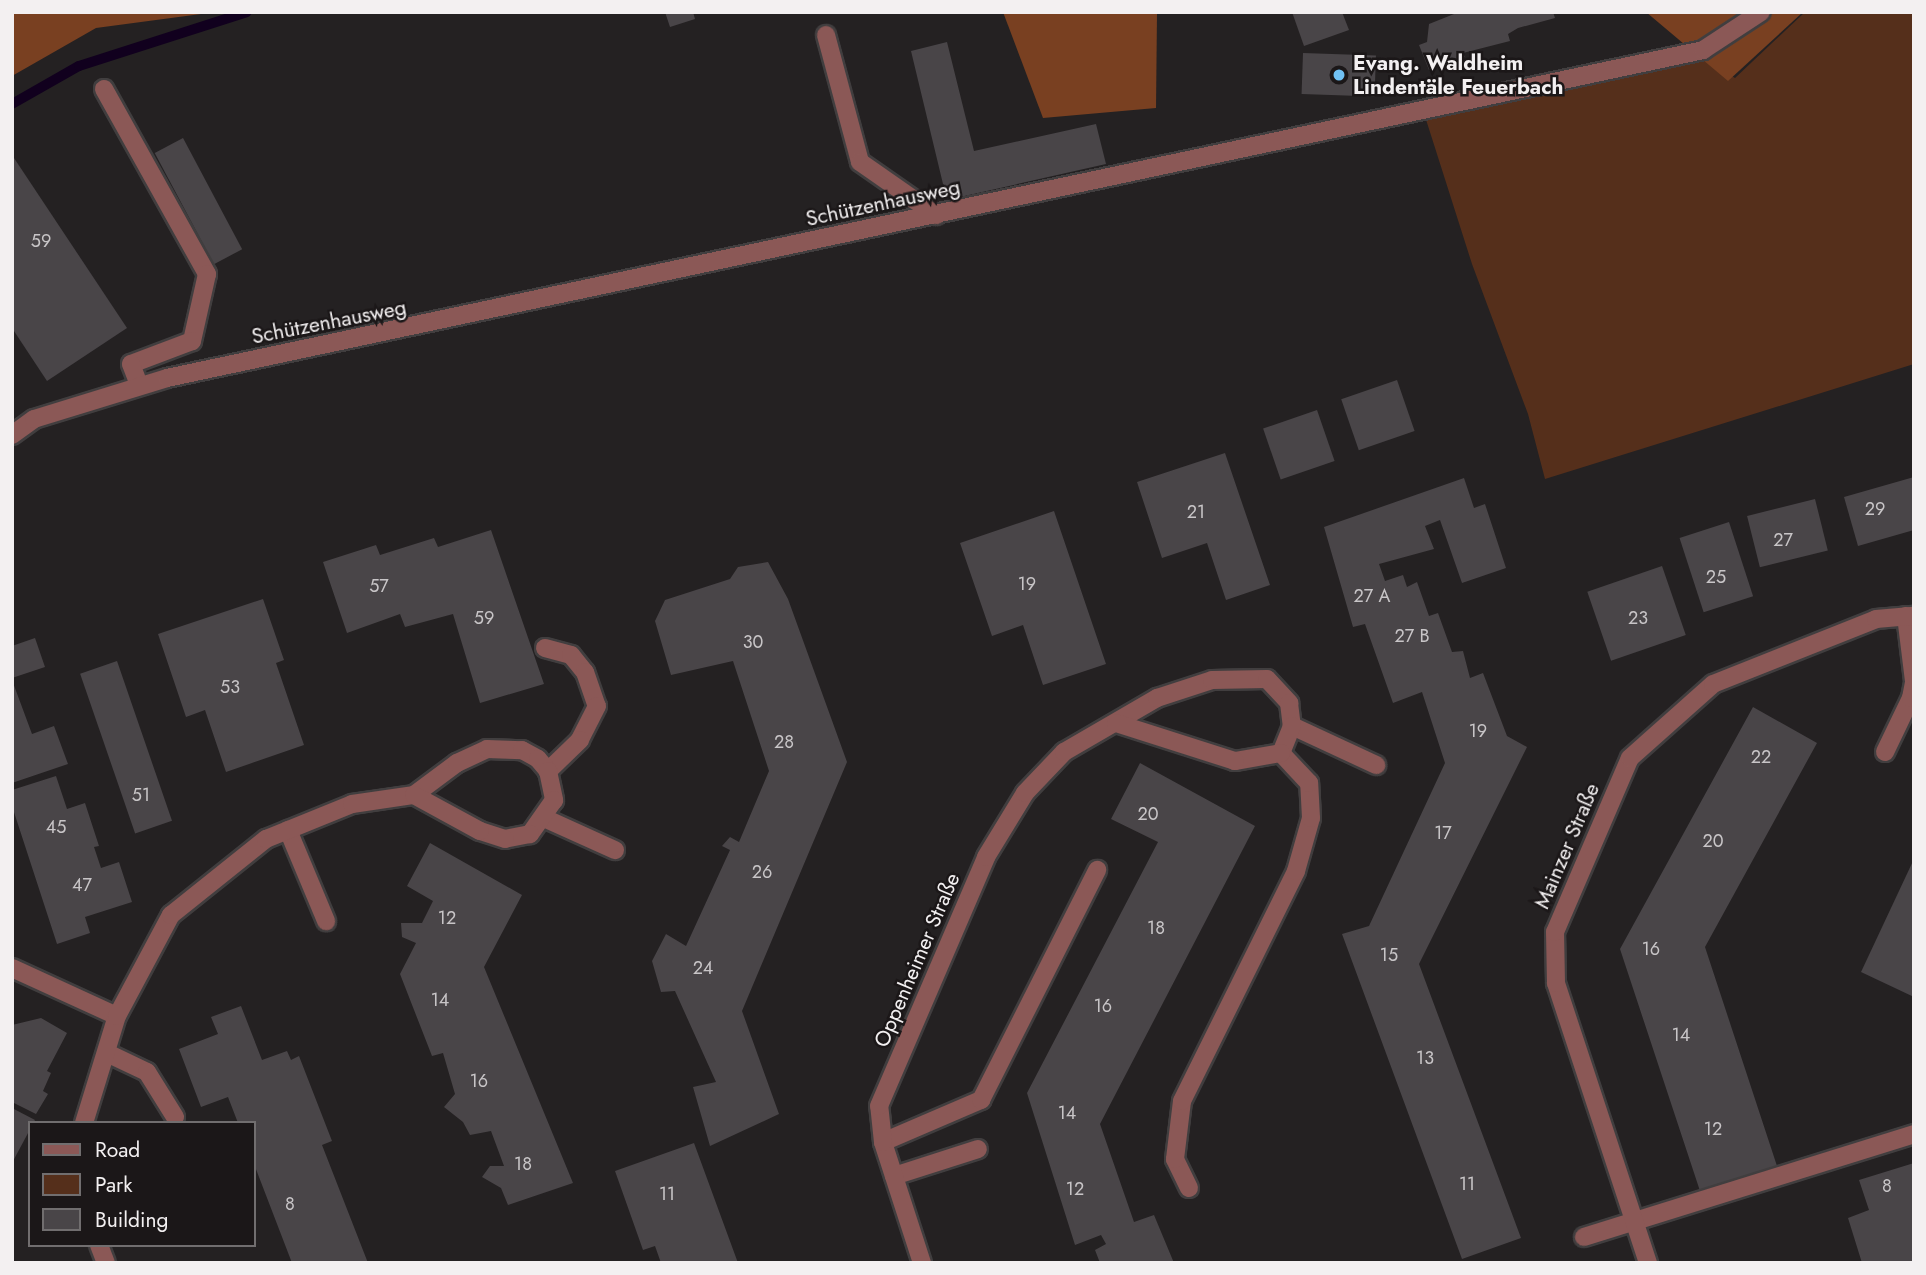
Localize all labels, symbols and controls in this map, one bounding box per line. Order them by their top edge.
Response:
place label: Evang. Waldheim Lindentäle Feuerbach [1353,50,1563,100]
marker: Evang. Waldheim Lindentäle Feuerbach [1331,67,1347,83]
street label: Schützenhausweg [804,174,962,232]
house number: 59 [31,230,51,252]
street label: Schützenhausweg [249,295,409,349]
house number: 29 [1865,498,1885,520]
house number: 21 [1187,501,1205,523]
house number: 27 [1773,529,1793,551]
house number: 25 [1706,566,1726,588]
house number: 19 [1018,573,1036,595]
house number: 57 [369,575,389,597]
house number: 27 A [1354,585,1390,607]
house number: 59 [474,607,494,629]
house number: 23 [1628,607,1648,629]
house number: 27 B [1394,625,1430,647]
house number: 30 [743,631,763,653]
house number: 53 [220,676,240,698]
house number: 19 [1469,720,1487,742]
house number: 28 [774,731,794,753]
house number: 22 [1751,746,1771,768]
street label: Mainzer Straße [1529,779,1605,913]
house number: 51 [132,784,150,806]
house number: 20 [1137,803,1159,825]
house number: 45 [46,816,66,838]
house number: 17 [1434,822,1452,844]
house number: 20 [1702,830,1724,852]
house number: 26 [752,861,772,883]
street label: Oppenheimer Straße [869,869,965,1051]
house number: 47 [72,874,92,896]
house number: 12 [438,907,456,929]
house number: 18 [1147,917,1165,939]
house number: 16 [1642,938,1660,960]
house number: 15 [1380,944,1398,966]
house number: 24 [693,957,713,979]
house number: 14 [431,989,449,1011]
house number: 16 [1094,995,1112,1017]
house number: 14 [1672,1024,1690,1046]
house number: 13 [1416,1047,1434,1069]
house number: 16 [470,1070,488,1092]
house number: 14 [1058,1102,1076,1124]
house number: 12 [1704,1118,1722,1140]
legend [28,1121,256,1247]
text: Road [95,1135,140,1165]
house number: 18 [514,1153,532,1175]
text: Park [95,1170,132,1200]
house number: 11 [1459,1173,1475,1195]
house number: 8 [1882,1175,1892,1197]
house number: 12 [1066,1178,1084,1200]
house number: 11 [659,1183,675,1205]
house number: 8 [285,1193,295,1215]
text: Building [95,1205,168,1235]

